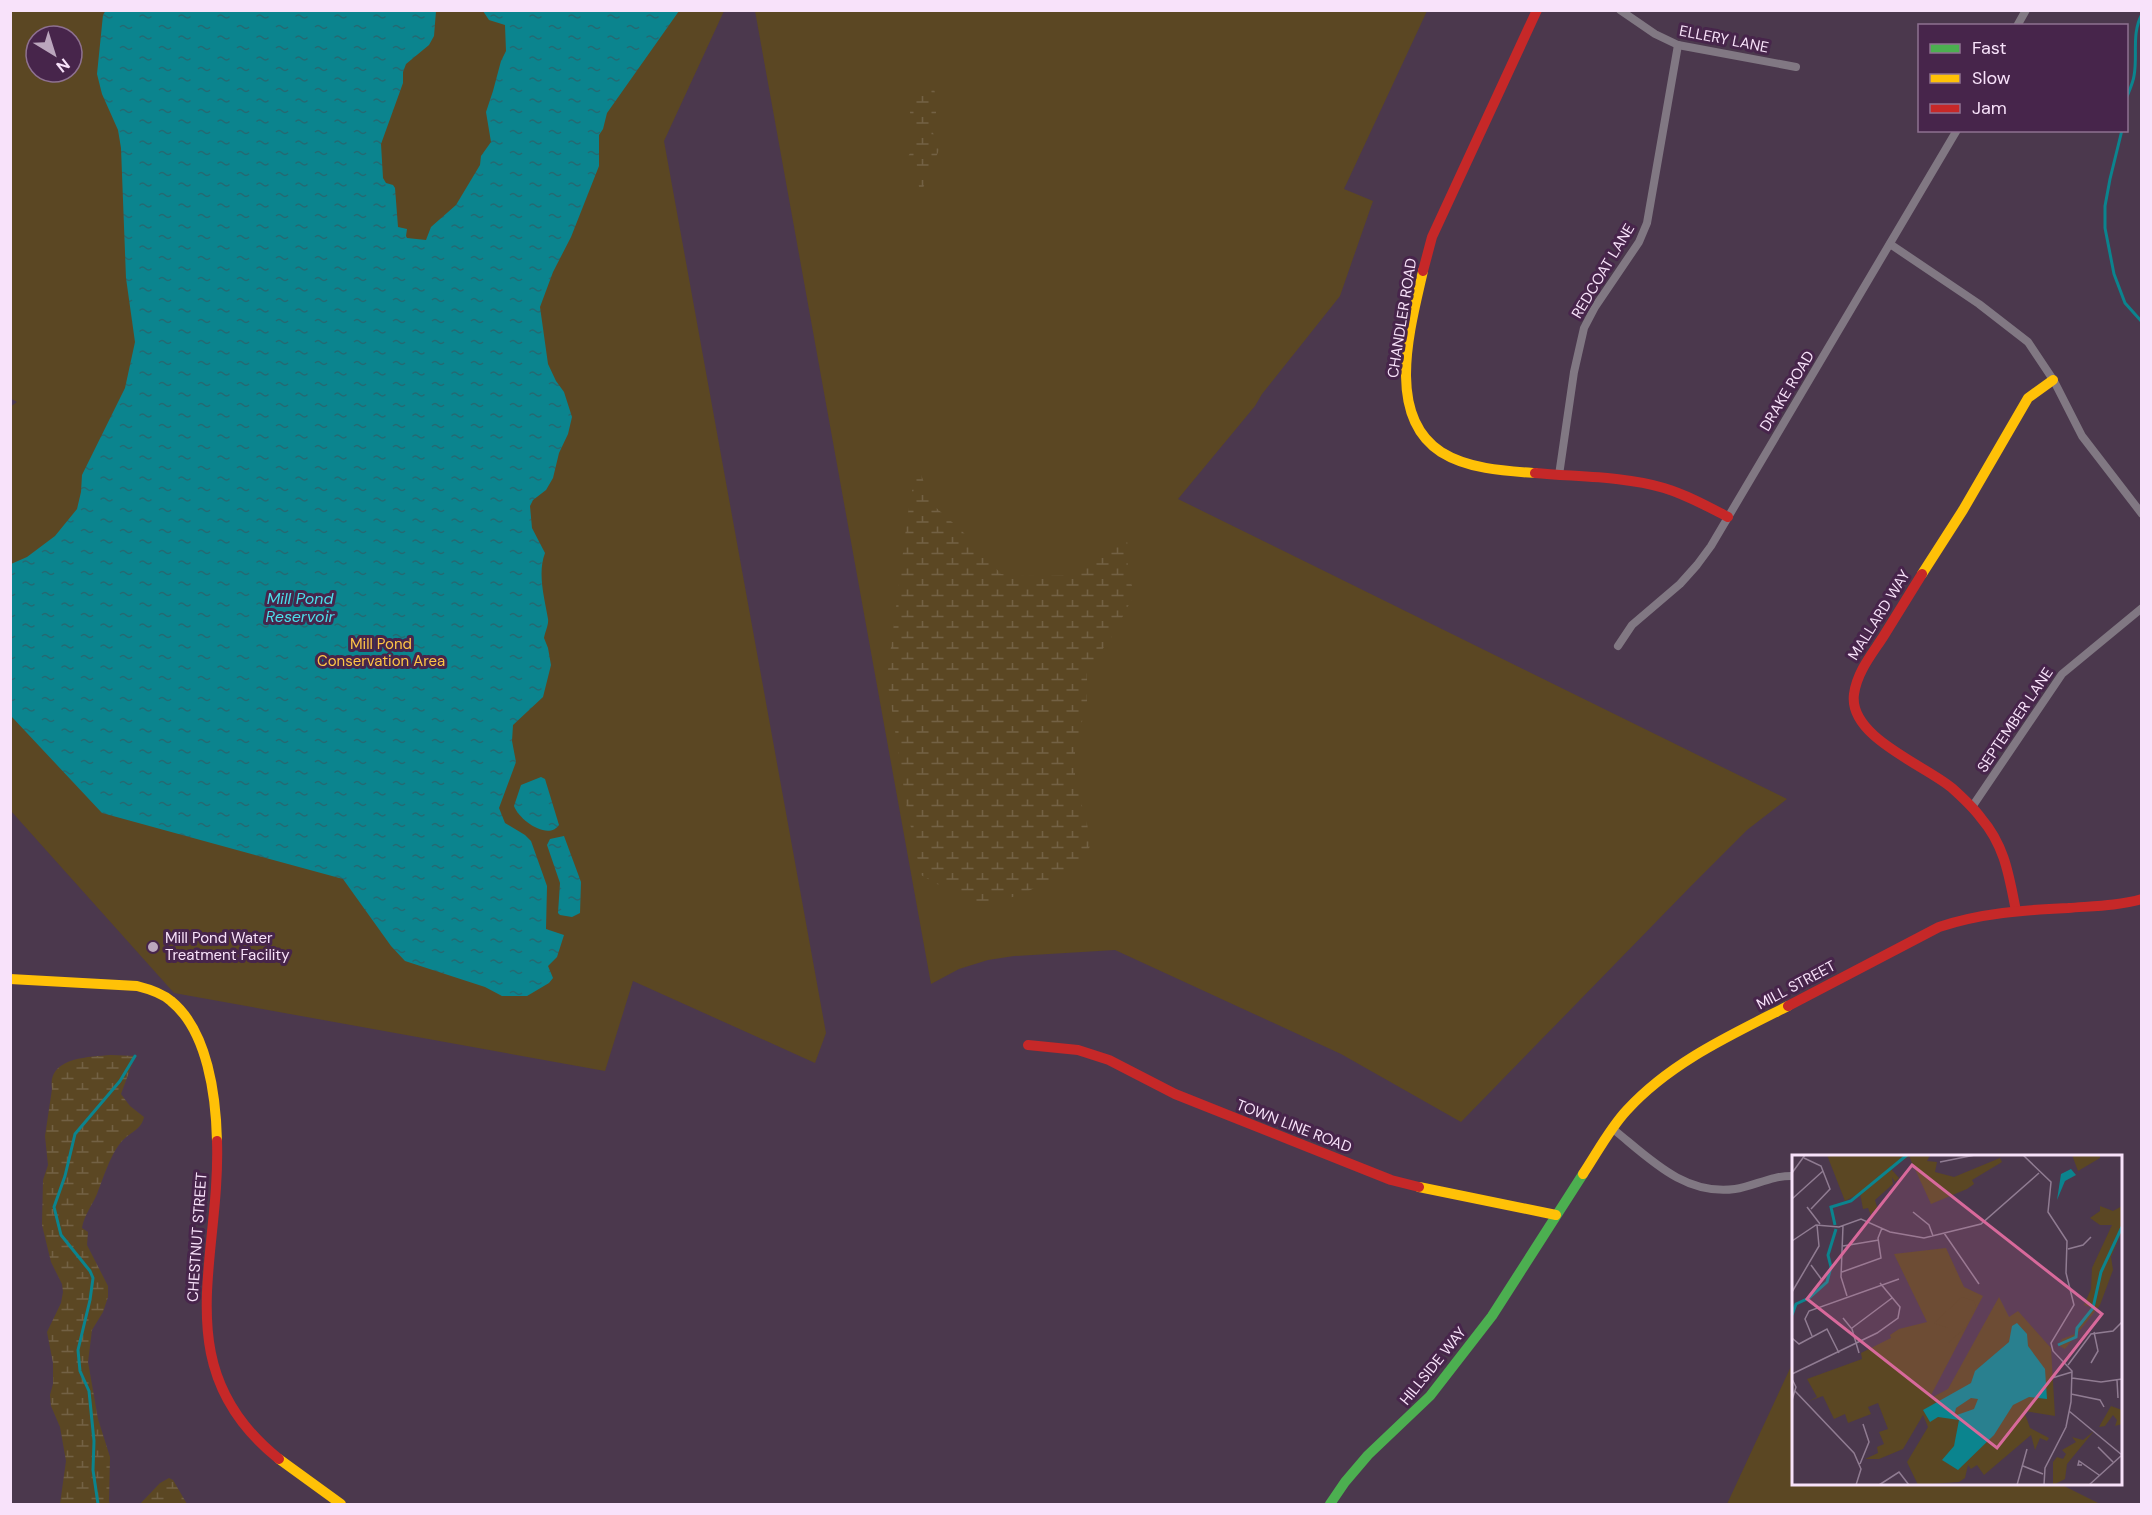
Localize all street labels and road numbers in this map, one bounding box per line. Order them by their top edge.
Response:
street label: ELLERY LANE [1678,21,1770,57]
street label: REDCOAT LANE [1567,220,1639,322]
street label: CHANDLER ROAD [1383,257,1421,379]
street label: DRAKE ROAD [1755,347,1819,435]
street label: MALLARD WAY [1843,566,1915,664]
street label: SEPTEMBER LANE [1972,664,2058,776]
street label: MILL STREET [1753,956,1839,1014]
street label: TOWN LINE ROAD [1233,1095,1355,1157]
street label: CHESTNUT STREET [182,1171,212,1303]
street label: HILLSIDE WAY [1395,1323,1471,1409]

